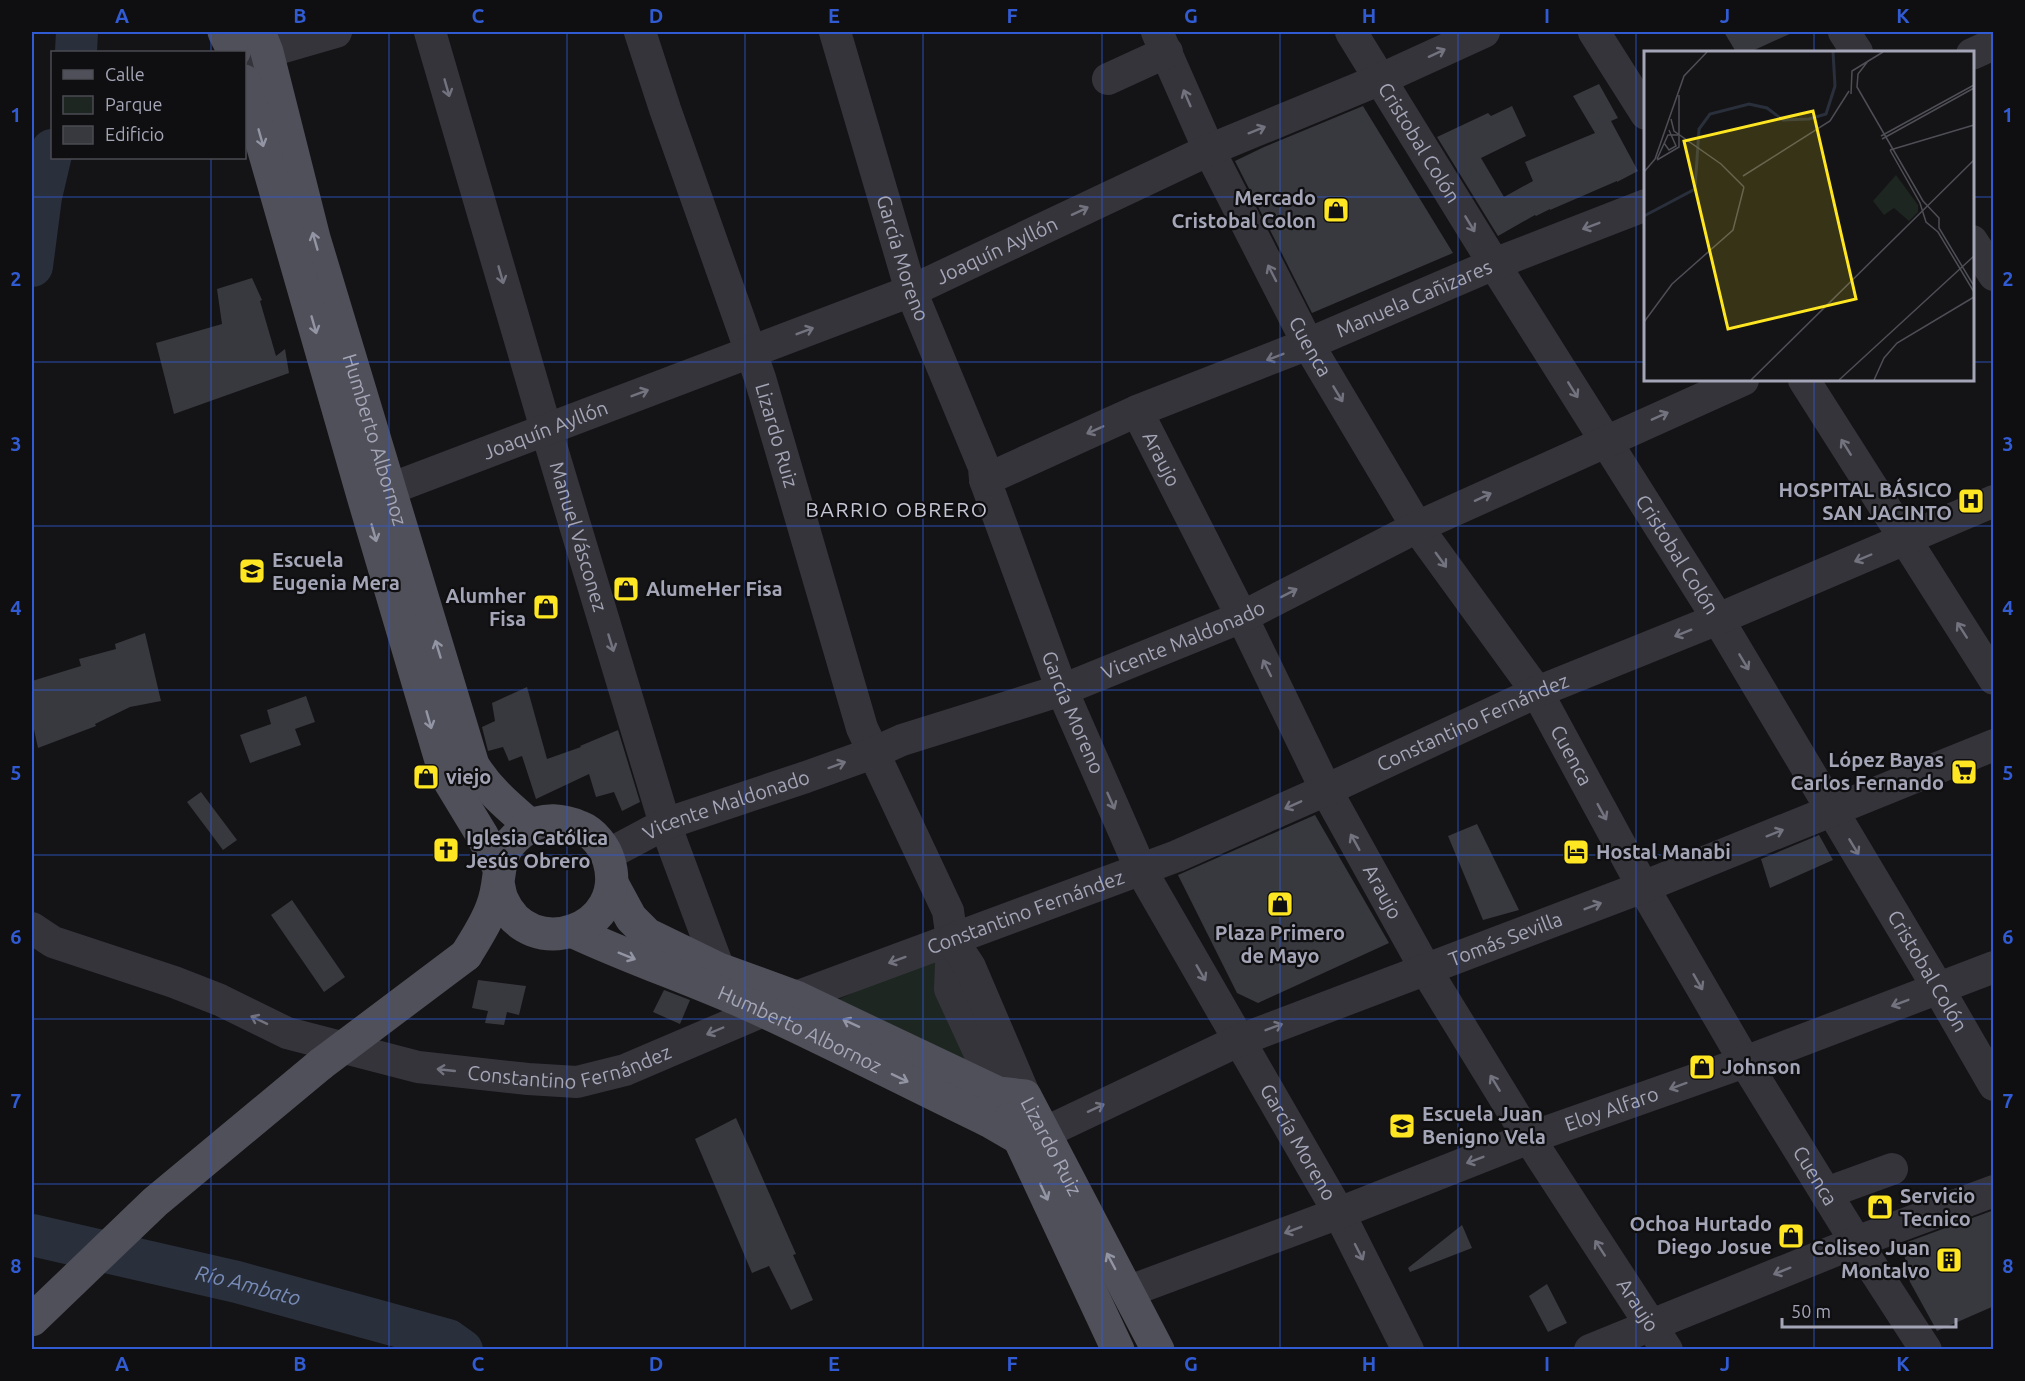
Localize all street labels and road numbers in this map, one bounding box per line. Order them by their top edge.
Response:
street label: Cristobal Colón [1374,78,1465,207]
street label: García Moreno [872,192,934,324]
street label: Joaquín Ayllón [932,211,1061,289]
street label: Manuela Cañizares [1332,254,1495,342]
street label: Cuenca [1285,312,1337,381]
street label: Humberto Albornoz [339,351,412,528]
street label: Lizardo Ruiz [751,380,803,490]
street label: Joaquín Ayllón [479,395,611,464]
street label: Araujo [1138,427,1186,490]
street label: Manuel Vásconez [545,459,612,614]
street label: Cristobal Colón [1631,490,1724,618]
street label: Vicente Maldonado [1098,595,1269,684]
street label: García Moreno [1038,648,1109,777]
street label: Constantino Fernández [1373,669,1572,776]
street label: Cuenca [1546,721,1598,789]
street label: Vicente Maldonado [639,765,812,845]
street label: Araujo [1359,860,1407,923]
street label: Constantino Fernández [924,865,1127,959]
street label: Cristobal Colón [1883,906,1973,1036]
street label: Tomás Sevilla [1445,907,1565,971]
street label: Humberto Albornoz [715,981,886,1077]
street label: Constantino Fernández [466,1040,674,1093]
street label: García Moreno [1256,1079,1341,1204]
street label: Eloy Alfaro [1561,1081,1661,1136]
street label: Lizardo Ruiz [1017,1093,1087,1199]
street label: Cuenca [1789,1142,1843,1209]
street label: Araujo [1613,1274,1664,1336]

